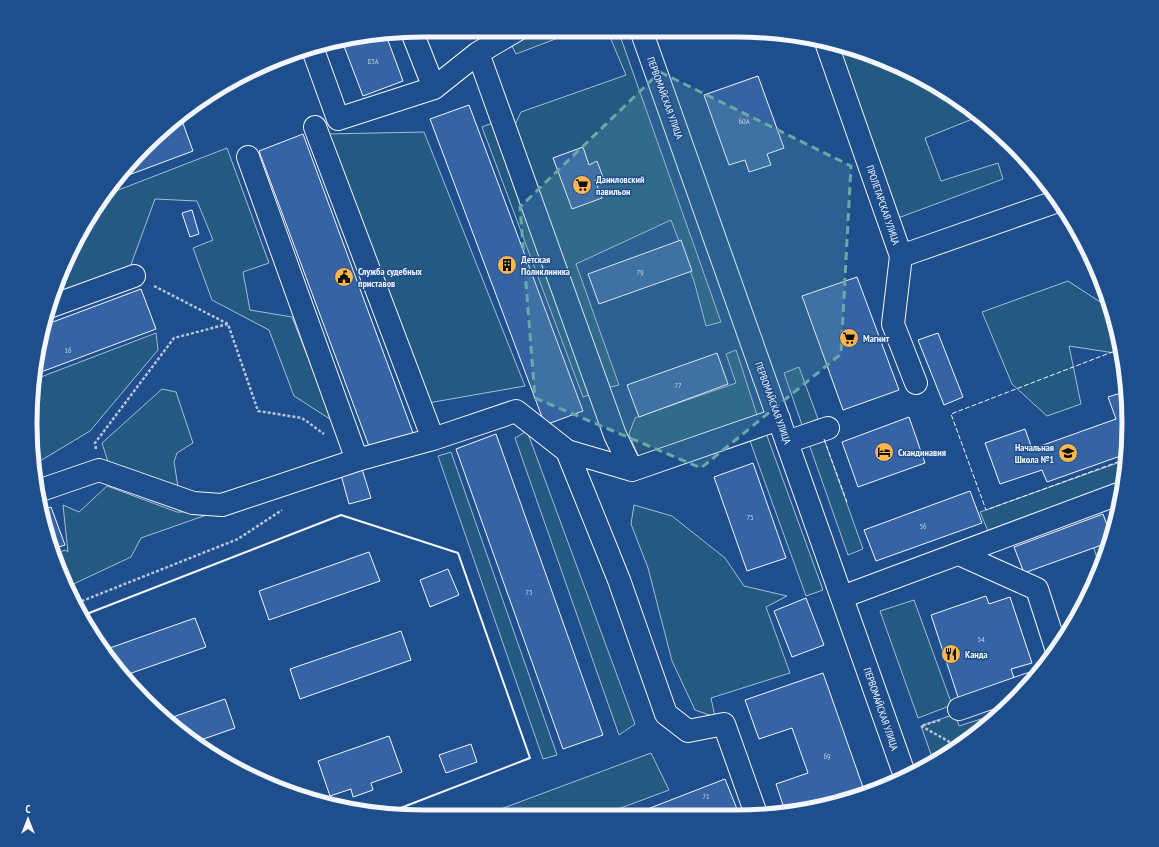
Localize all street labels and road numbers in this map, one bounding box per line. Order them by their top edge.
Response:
street label: ПЕРВОМАЙСКАЯ УЛИЦА [644,55,686,141]
street label: ПРОЛЕТАРСКАЯ УЛИЦА [863,163,903,247]
street label: ПЕРВОМАЙСКАЯ УЛИЦА [752,360,794,446]
street label: ПЕРВОМАЙСКАЯ УЛИЦА [861,666,901,752]

